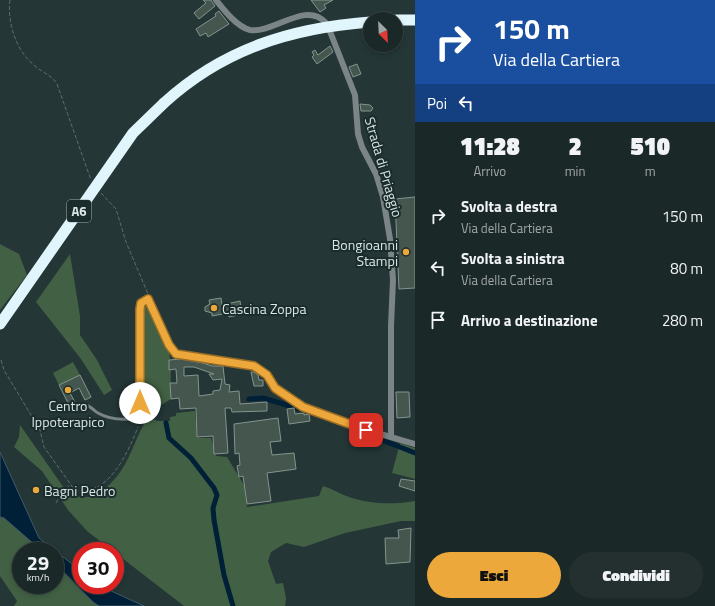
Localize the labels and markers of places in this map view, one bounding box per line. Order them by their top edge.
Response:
place label: Bongioanni Stampi [332,234,398,271]
marker: Bongioanni Stampi [401,247,411,257]
place label: Cascina Zoppa [222,298,306,319]
marker: Cascina Zoppa [209,303,219,313]
marker: Centro Ippoterapico [63,385,73,395]
place label: Centro Ippoterapico [31,395,105,432]
pin [349,413,383,447]
place label: Bagni Pedro [44,480,115,501]
marker: Bagni Pedro [31,485,41,495]

